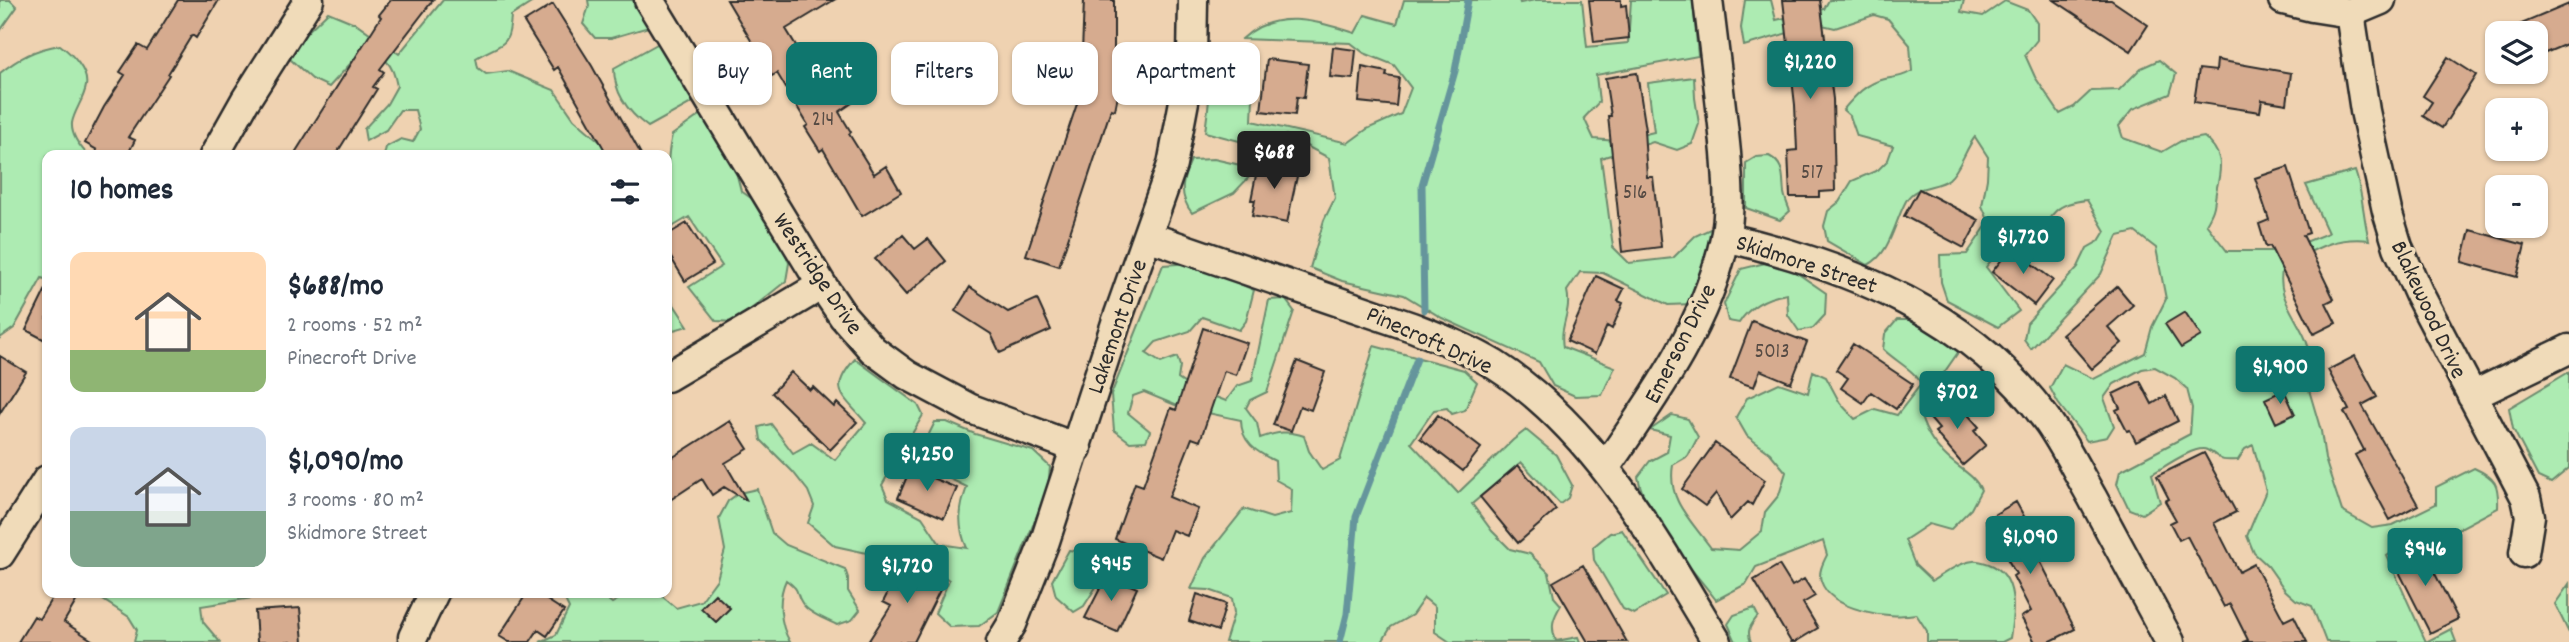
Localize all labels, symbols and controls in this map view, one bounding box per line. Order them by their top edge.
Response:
map controls [2485,21,2548,238]
button: layers [2485,21,2548,84]
chip: Buy [693,42,772,105]
chip: Rent [786,42,877,105]
chip: Filters [891,42,998,105]
chip: New [1012,42,1098,105]
chip: Apartment [1112,42,1260,105]
pin: $1,220 [1753,42,1867,101]
text: $1,220 [1783,47,1837,80]
button: + [2485,98,2548,161]
house number: 214 [812,106,834,136]
pin: $688 [1233,132,1315,191]
text: $688 [1253,137,1295,170]
house number: 517 [1801,159,1823,189]
text: 10 homes [70,171,173,214]
icon: filters [606,173,644,211]
button: − [2485,175,2548,238]
house number: 516 [1623,179,1647,209]
street label: Westridge Drive [763,207,870,342]
pin: $1,720 [1966,216,2080,276]
text: $1,720 [1997,222,2049,255]
street label: Skidmore Street [1731,227,1881,305]
street label: Blakewood Drive [2380,236,2474,385]
street label: Lakemont Drive [1080,255,1158,399]
text: $688/mo [287,267,383,310]
street label: Emerson Drive [1637,279,1726,410]
icon: home [126,280,210,364]
street label: Pinecroft Drive [1360,299,1497,385]
text: 2 rooms · 52 m² [287,310,423,343]
house number: 5013 [1754,338,1790,368]
text: Pinecroft Drive [287,343,417,376]
pin: $1,900 [2223,346,2337,406]
text: $1,900 [2252,352,2308,385]
pin: $702 [1916,372,1998,431]
text: $702 [1935,377,1979,410]
pin: $1,250 [870,434,984,493]
text: $1,250 [900,439,954,472]
text: $1,090/mo [287,442,403,485]
icon: home [126,455,210,539]
text: 3 rooms · 80 m² [287,485,424,518]
pin: $1,090 [1973,516,2087,576]
text: Skidmore Street [287,518,427,551]
text: $1,090 [2002,522,2058,555]
pin: $946 [2384,528,2466,588]
text: $946 [2403,534,2447,567]
pin: $945 [1070,544,1152,603]
pin: $1,720 [850,546,964,605]
text: $945 [1090,549,1132,582]
text: $1,720 [881,551,933,584]

